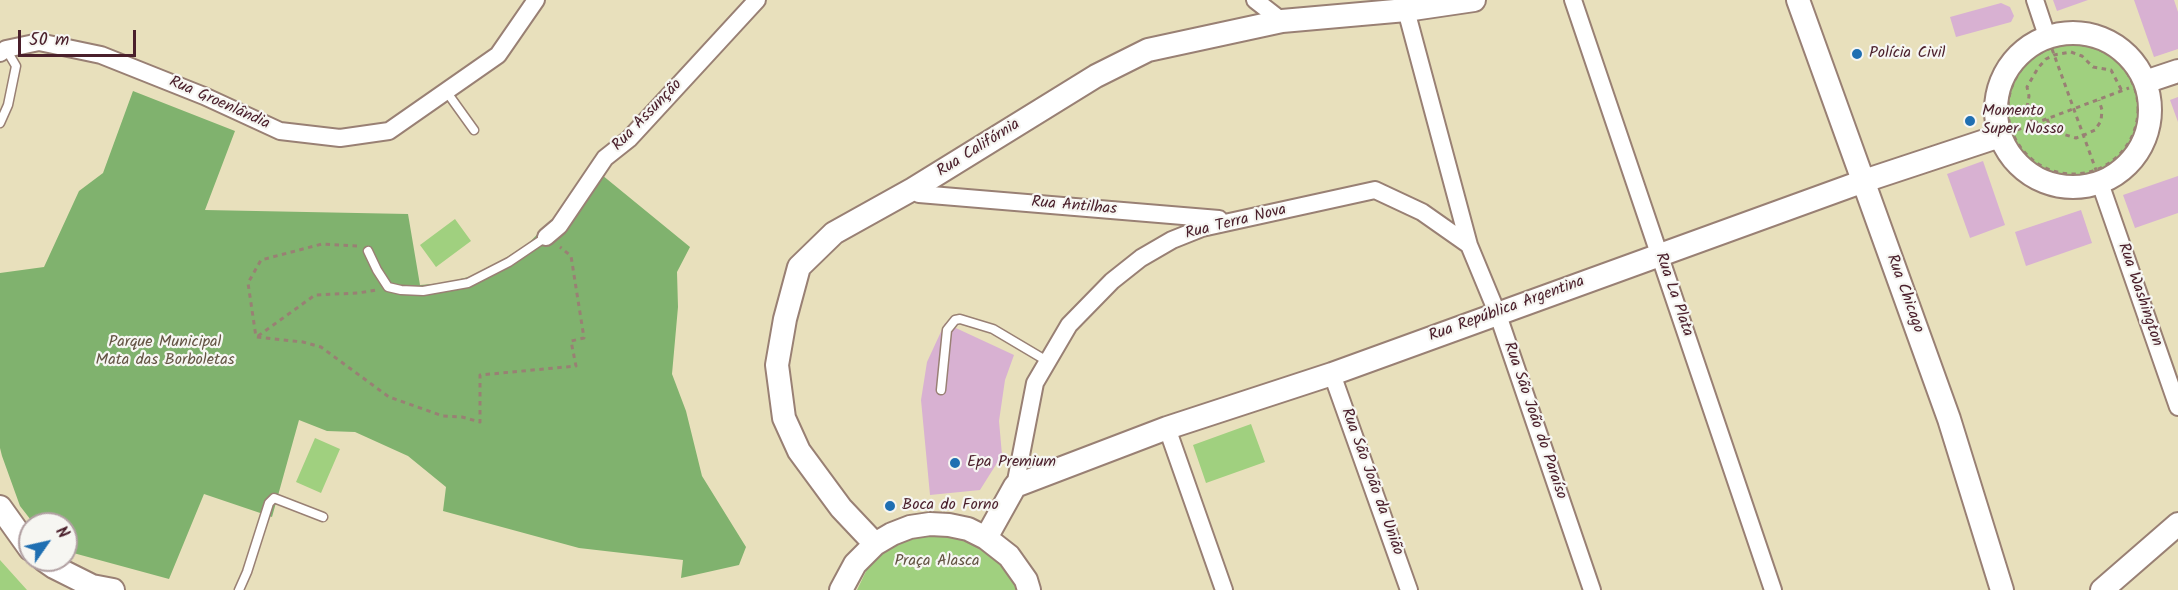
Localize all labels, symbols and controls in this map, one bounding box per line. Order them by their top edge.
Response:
scale bar [21,18,140,56]
text: 50 m [29,26,69,55]
place label: Polícia Civil [1869,44,1945,64]
marker: Polícia Civil [1850,47,1864,61]
street label: Rua Groenlândia [166,73,272,135]
street label: Rua Assunção [609,76,687,156]
place label: Momento Super Nosso [1982,102,2064,140]
marker: Momento Super Nosso [1963,114,1977,128]
street label: Rua Califórnia [934,116,1024,182]
street label: Rua Antilhas [1030,194,1118,220]
street label: Rua Terra Nova [1183,201,1289,245]
street label: Rua Washington [2112,241,2166,349]
street label: Rua La Plata [1650,251,1696,339]
street label: Rua Chicago [1881,252,1927,336]
street label: Rua República Argentina [1426,273,1588,347]
park label: Parque Municipal Mata das Borboletas [96,333,234,371]
street label: Rua São João do Paraíso [1498,340,1570,502]
street label: Rua São João da União [1335,406,1407,558]
place label: Epa Premium [967,453,1056,473]
marker: Epa Premium [948,456,962,470]
place label: Boca do Forno [902,496,999,516]
marker: Boca do Forno [883,499,897,513]
north arrow [18,512,78,572]
text: N [48,522,75,544]
park label: Praça Alasca [894,552,980,572]

